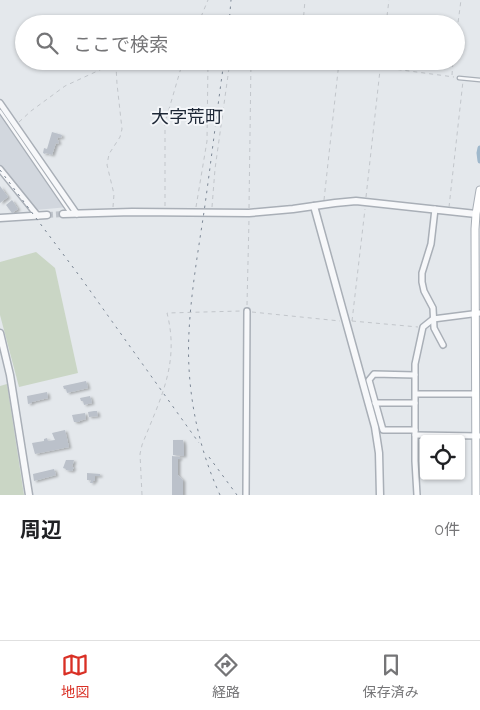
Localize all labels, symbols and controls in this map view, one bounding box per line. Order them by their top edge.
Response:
search box [15,15,465,70]
icon: search [33,29,61,57]
text: ここで検索 [73,33,168,55]
district label: 大字荒町 [151,106,223,127]
map controls [420,435,465,480]
button: locate [420,435,465,480]
text: 周辺 [20,517,62,542]
text: 0件 [434,520,460,539]
tab: 地図 [61,651,89,701]
tab: 経路 [212,651,240,701]
tab: 保存済み [363,651,419,701]

